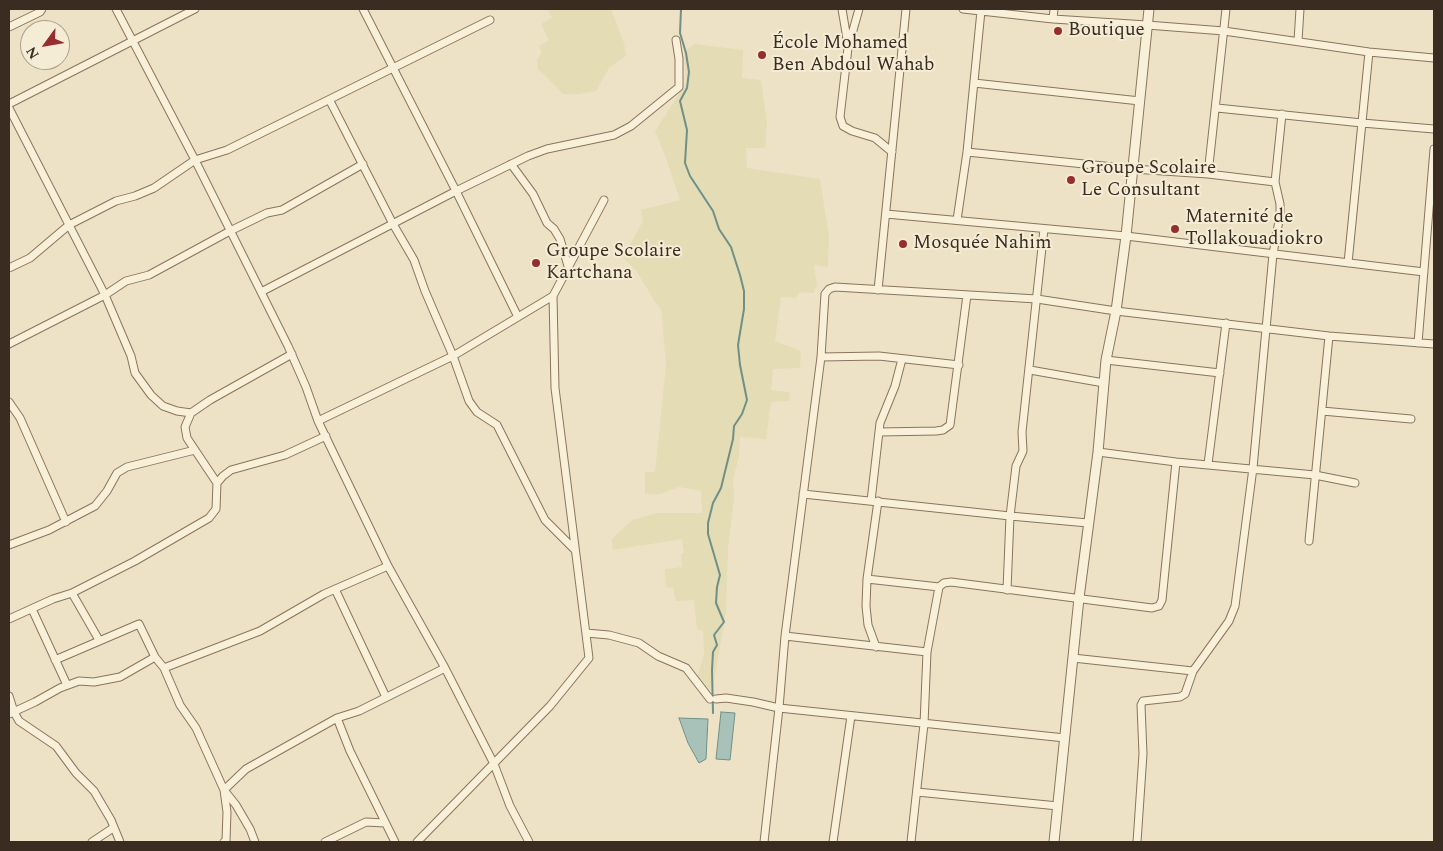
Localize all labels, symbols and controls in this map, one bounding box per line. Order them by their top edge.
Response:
north arrow [20,20,70,70]
place label: Boutique [1068,20,1145,42]
marker: Boutique [1052,25,1064,37]
place label: École Mohamed Ben Abdoul Wahab [772,33,934,77]
text: N [21,42,45,63]
marker: École Mohamed Ben Abdoul Wahab [756,49,768,61]
place label: Groupe Scolaire Le Consultant [1081,158,1216,202]
marker: Groupe Scolaire Le Consultant [1065,174,1077,186]
place label: Maternité de Tollakouadiokro [1185,207,1323,251]
marker: Maternité de Tollakouadiokro [1169,223,1181,235]
place label: Mosquée Nahim [913,233,1052,255]
marker: Mosquée Nahim [897,238,909,250]
place label: Groupe Scolaire Kartchana [546,241,681,285]
marker: Groupe Scolaire Kartchana [530,257,542,269]

